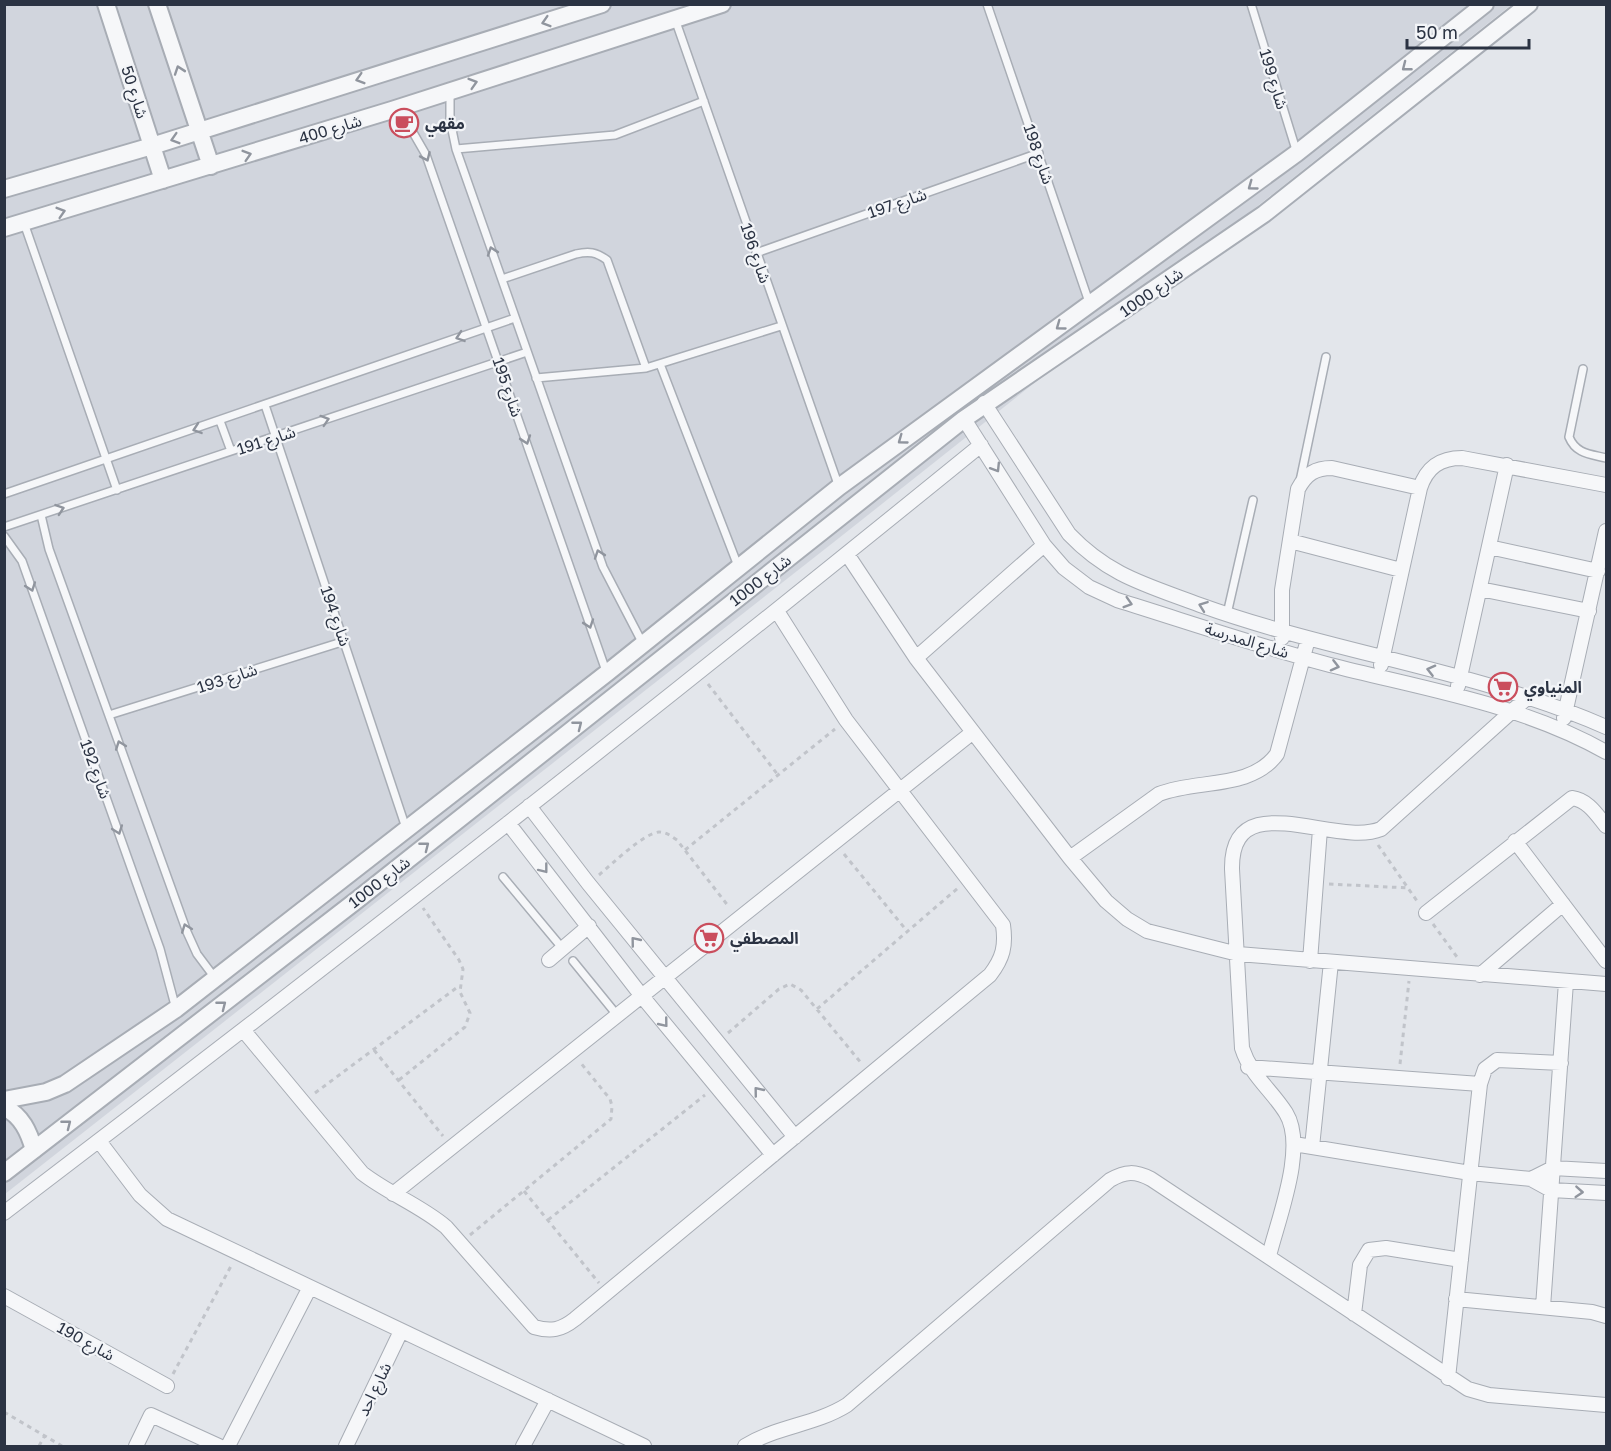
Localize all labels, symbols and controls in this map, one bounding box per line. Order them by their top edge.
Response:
scale bar [1407,12,1528,50]
one-way arrow [542,15,552,27]
text: 50 m [1416,21,1458,43]
street label: شارع 199 [1252,46,1293,113]
one-way arrow [1402,59,1413,70]
street label: شارع 50 [114,63,153,122]
one-way arrow [174,65,187,76]
one-way arrow [355,72,366,84]
one-way arrow [467,78,478,90]
cafe icon: مقهي [388,107,420,139]
street label: شارع 400 [296,110,365,151]
place label: مقهي [425,113,465,137]
street label: شارع 198 [1017,121,1059,188]
one-way arrow [170,132,181,144]
one-way arrow [241,150,252,162]
one-way arrow [419,151,431,162]
one-way arrow [1247,179,1258,190]
street label: شارع 197 [865,184,930,225]
one-way arrow [55,206,66,219]
street label: شارع 196 [734,220,776,287]
one-way arrow [487,246,500,257]
street label: شارع 1000 [1115,263,1188,324]
one-way arrow [1056,319,1067,330]
one-way arrow [455,330,466,343]
street label: شارع 195 [486,354,528,421]
one-way arrow [319,415,329,427]
street label: شارع 191 [234,421,299,462]
one-way arrow [192,422,203,434]
one-way arrow [897,432,908,443]
one-way arrow [519,434,532,445]
one-way arrow [988,462,1000,472]
one-way arrow [54,503,65,516]
one-way arrow [593,549,606,560]
street label: شارع 1000 [725,550,797,613]
one-way arrow [24,581,37,592]
street label: شارع 194 [314,583,356,650]
one-way arrow [1122,596,1133,609]
one-way arrow [1199,600,1209,613]
one-way arrow [582,618,595,629]
street label: شارع المدرسة [1202,618,1291,665]
street label: شارع 193 [194,659,260,700]
one-way arrow [1329,659,1339,671]
one-way arrow [1427,665,1437,678]
supermarket icon: المنياوي [1487,671,1519,703]
place label: المنياوي [1524,677,1582,701]
one-way arrow [571,721,582,732]
street label: شارع 192 [73,736,116,803]
one-way arrow [114,740,127,751]
one-way arrow [111,824,123,835]
one-way arrow [418,843,429,854]
street label: شارع 1000 [344,852,416,915]
one-way arrow [537,863,548,874]
supermarket icon: المصطفي [693,922,725,954]
one-way arrow [181,923,193,934]
place label: المصطفي [730,928,799,952]
one-way arrow [631,936,642,947]
one-way arrow [215,1001,226,1012]
one-way arrow [657,1016,668,1027]
one-way arrow [755,1087,766,1098]
one-way arrow [61,1121,72,1132]
one-way arrow [1574,1185,1583,1198]
street label: شارع 190 [52,1317,118,1368]
street label: شارع احد [353,1359,398,1420]

